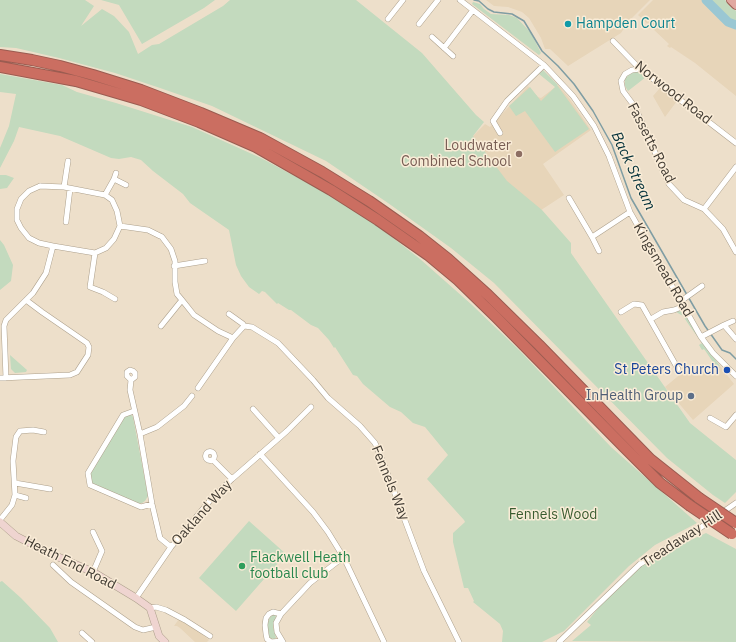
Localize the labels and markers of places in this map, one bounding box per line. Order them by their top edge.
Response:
place label: Hampden Court [576,16,675,32]
marker: Hampden Court [563,19,573,29]
place label: Loudwater Combined School [401,138,511,170]
marker: Loudwater Combined School [514,149,524,159]
place label: St Peters Church [614,362,719,378]
marker: St Peters Church [722,365,732,375]
place label: InHealth Group [586,388,683,404]
marker: InHealth Group [686,391,696,401]
place label: Flackwell Heath football club [250,550,351,582]
marker: Flackwell Heath football club [237,561,247,571]

